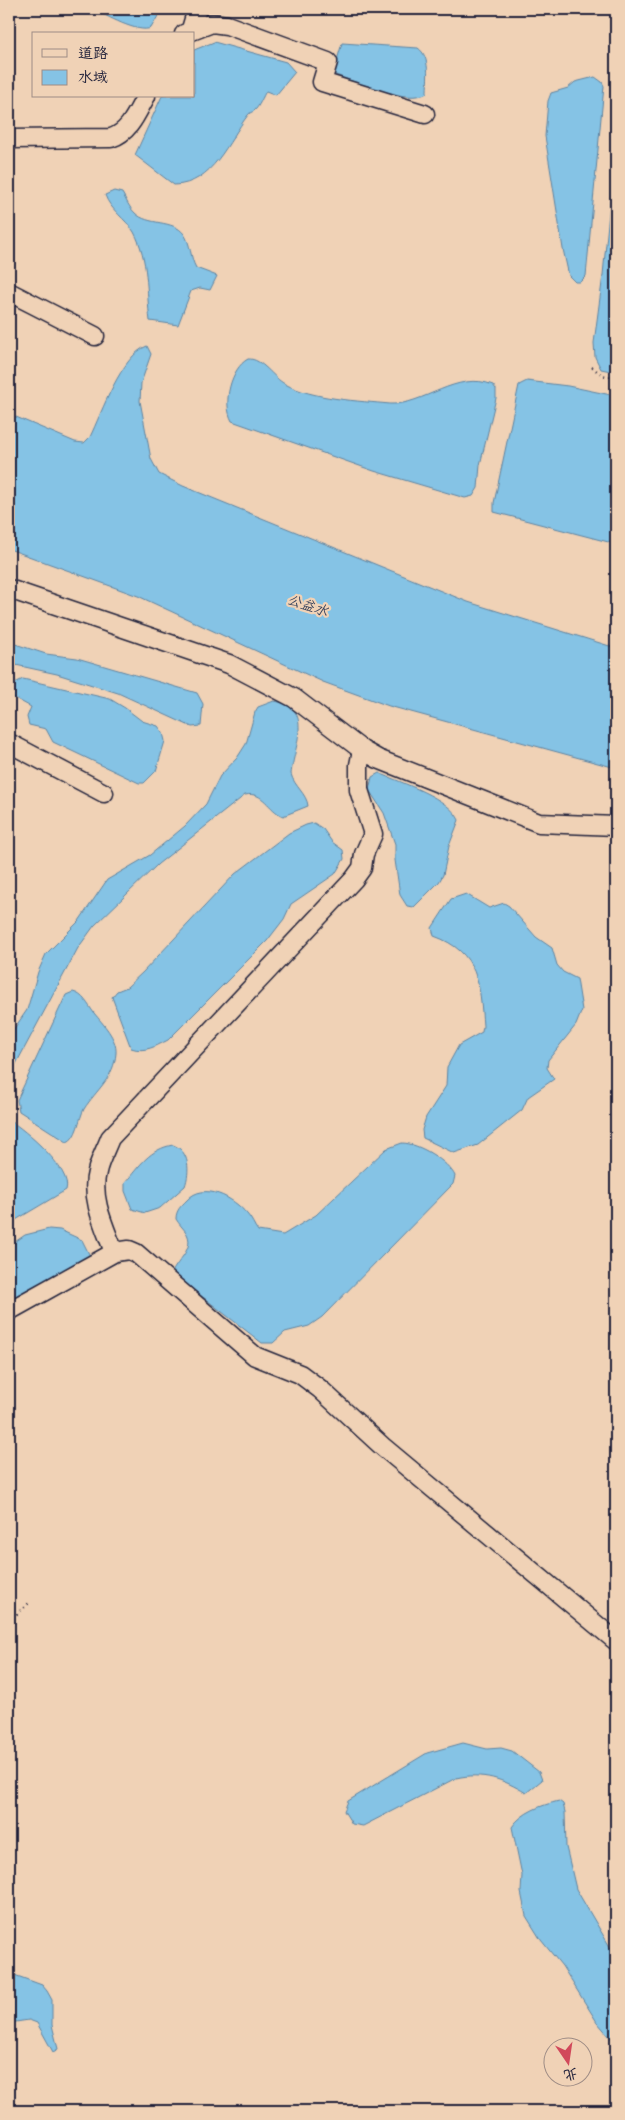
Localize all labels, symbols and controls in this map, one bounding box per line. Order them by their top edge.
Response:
legend [32,32,195,98]
text: 道路 [78,44,108,63]
text: 水域 [78,68,108,87]
water label: 公益水 [285,591,331,620]
north arrow [542,2038,592,2088]
text: 北 [562,2064,580,2084]

